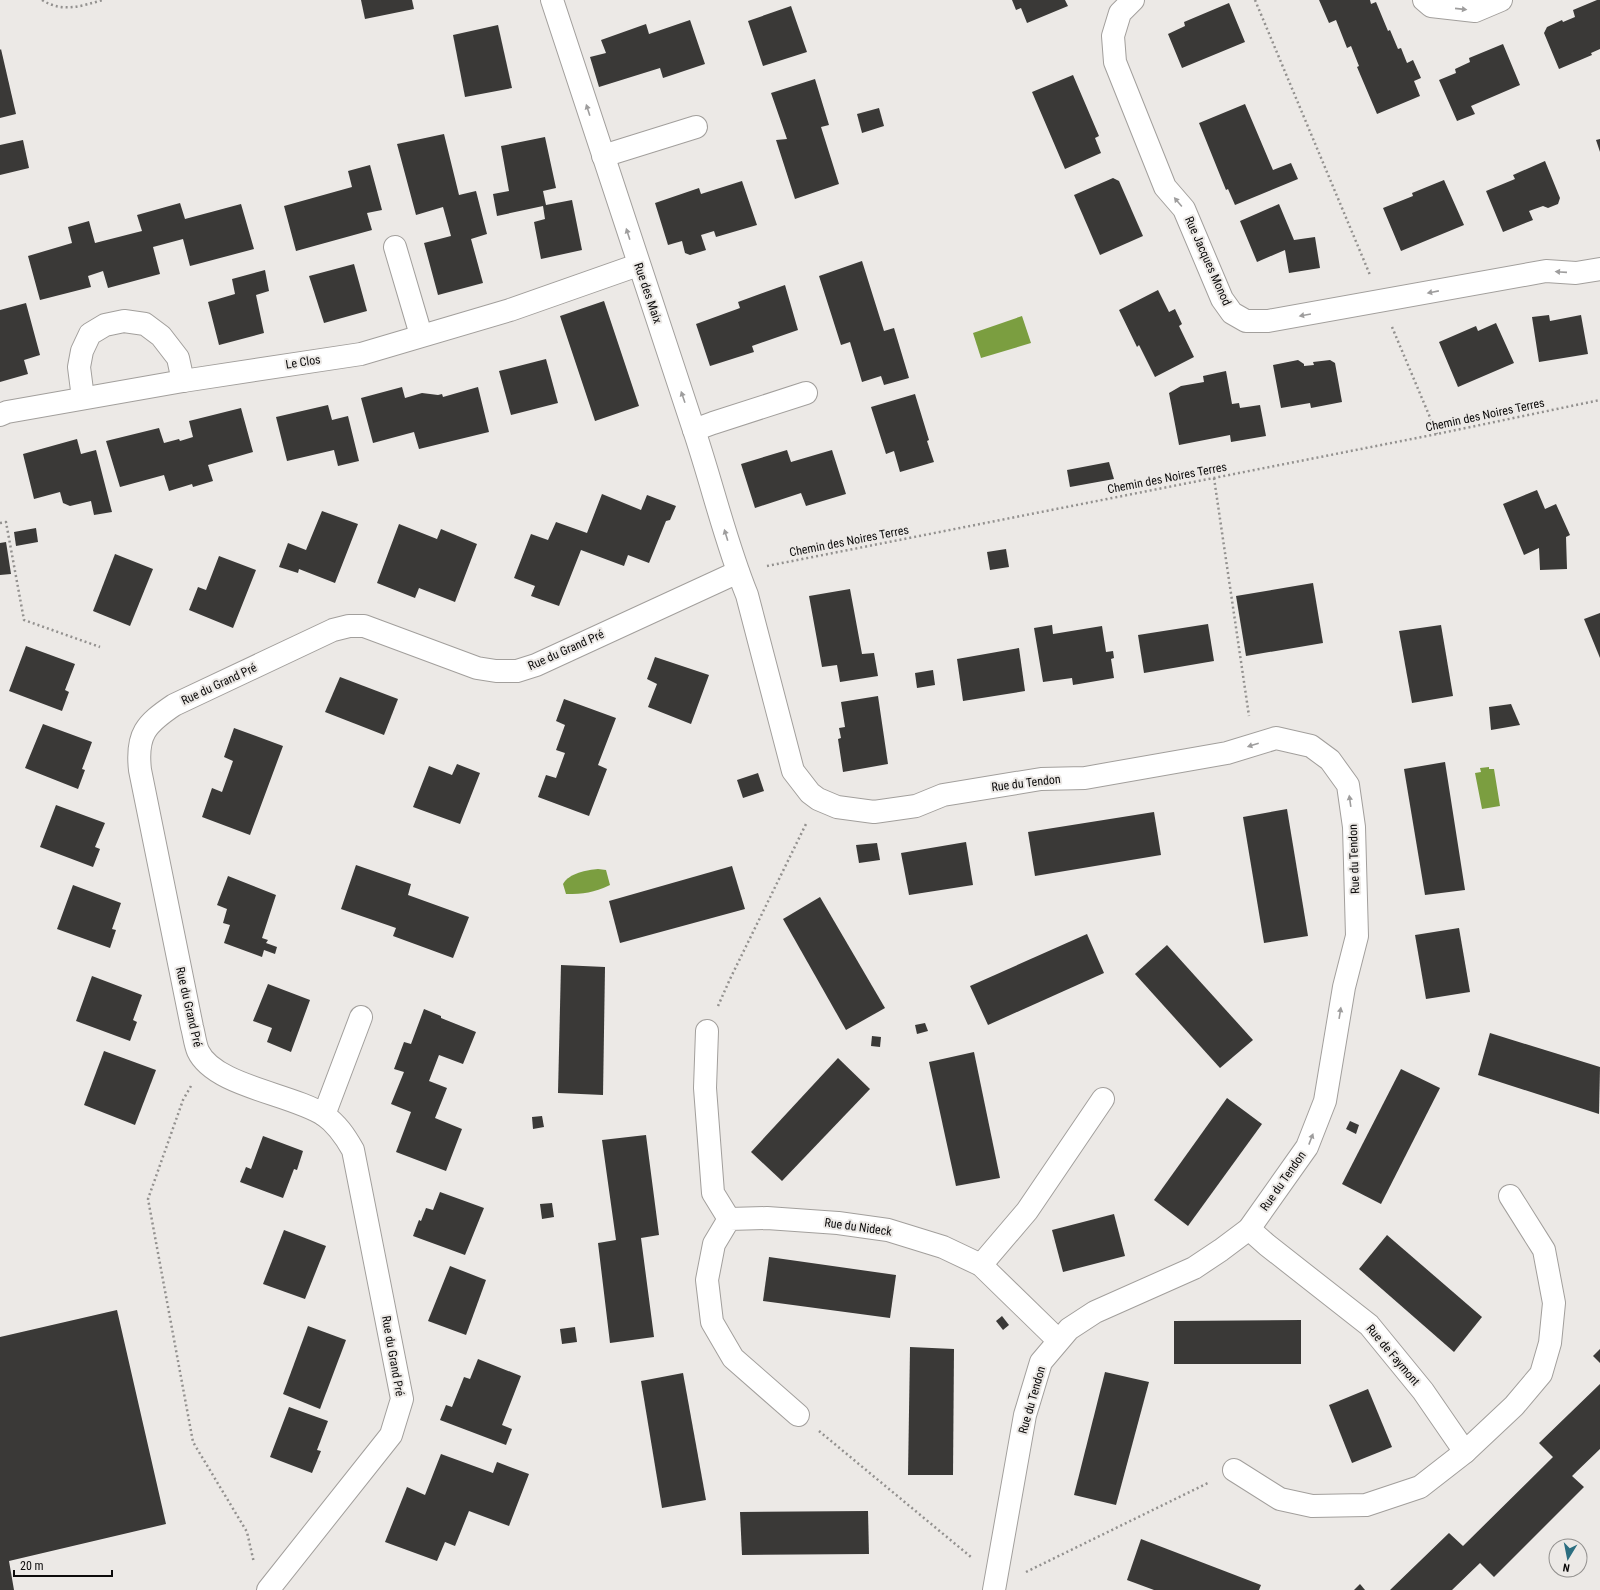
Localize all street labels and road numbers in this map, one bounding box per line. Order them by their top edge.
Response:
street label: Rue Jacques Monod [1182,214,1234,308]
street label: Rue des Maix [631,261,665,325]
street label: Le Clos [285,352,321,372]
street label: Chemin des Noires Terres [1424,396,1546,434]
street label: Chemin des Noires Terres [1106,460,1228,496]
street label: Chemin des Noires Terres [788,523,910,559]
street label: Rue du Grand Pré [526,627,606,673]
street label: Rue du Grand Pré [179,660,259,708]
street label: Rue du Tendon [991,772,1062,794]
street label: Rue du Tendon [1346,824,1362,894]
street label: Rue du Grand Pré [173,966,205,1049]
street label: Rue du Tendon [1257,1148,1309,1214]
street label: Rue du Nideck [823,1215,893,1239]
street label: Rue du Grand Pré [379,1315,407,1398]
street label: Rue de Faymont [1363,1322,1423,1389]
street label: Rue du Tendon [1016,1364,1048,1435]

